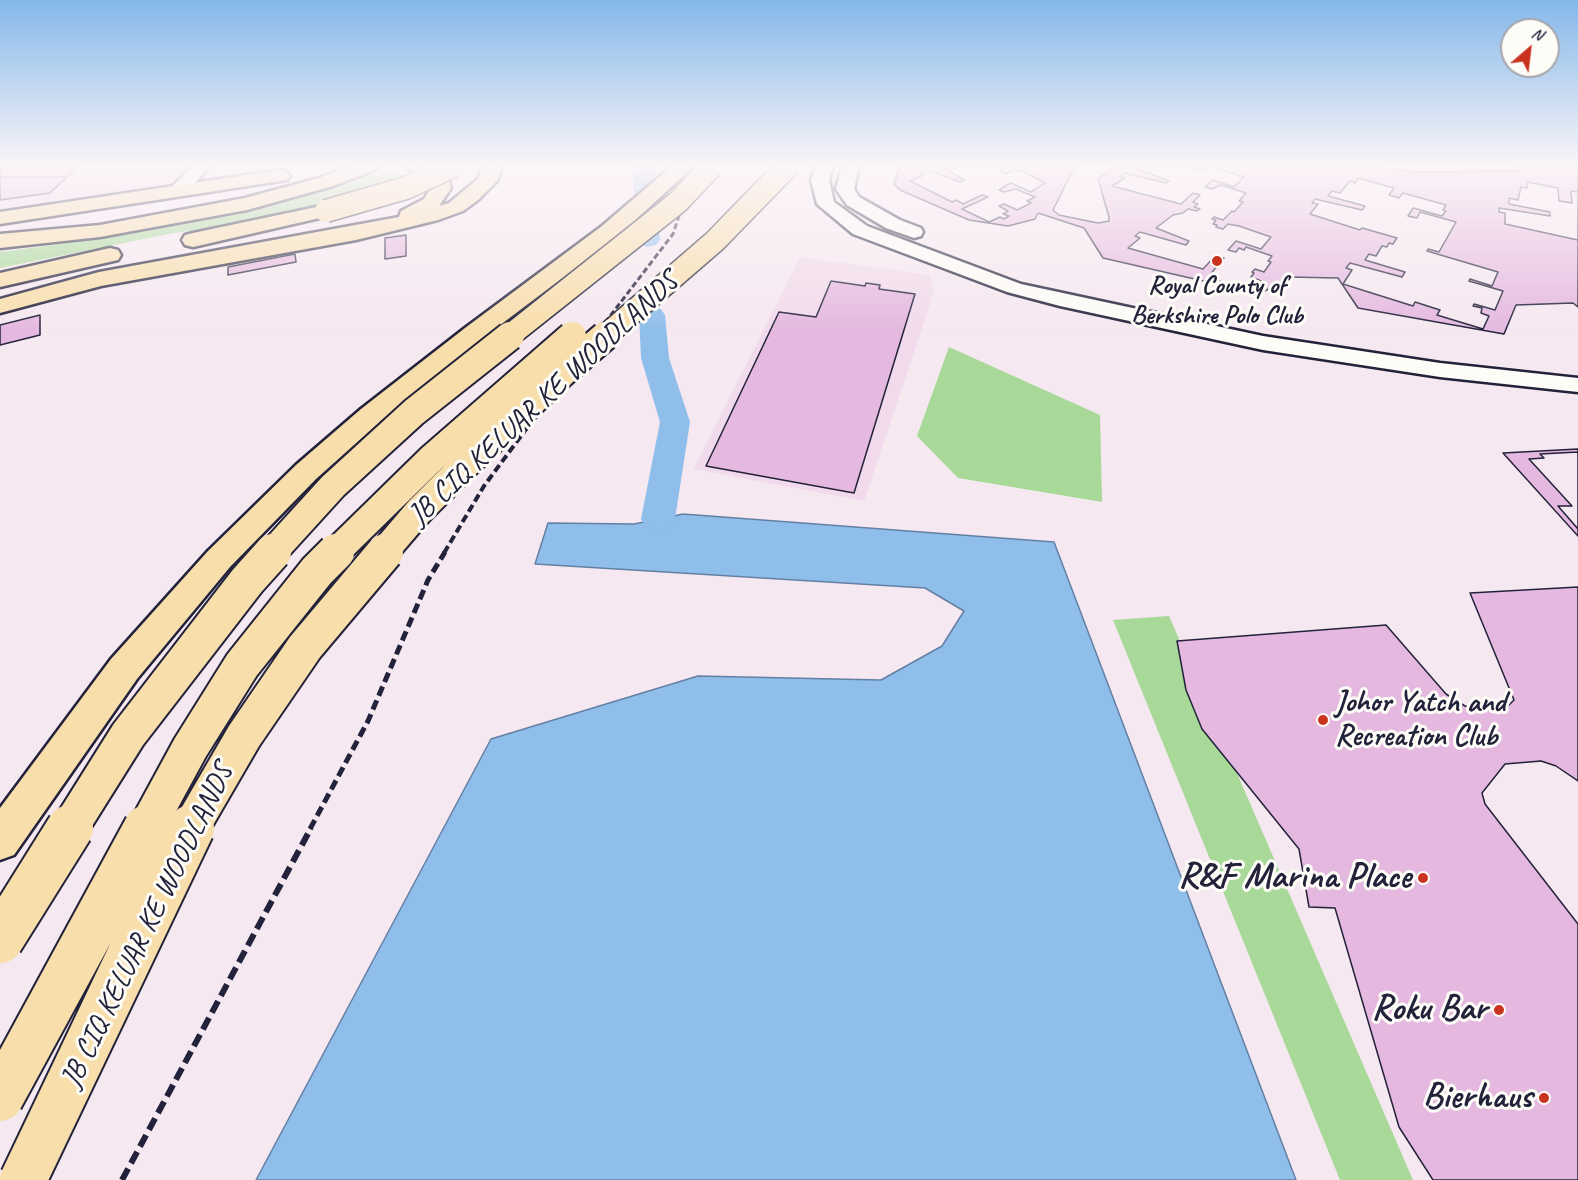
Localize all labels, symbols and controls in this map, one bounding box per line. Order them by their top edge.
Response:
north arrow [1500,18,1560,78]
text: N [1528,23,1547,45]
marker: Royal County of Berkshire Polo Club [1210,254,1224,268]
street label: JB CIQ KELUAR KE WOODLANDS [401,264,687,534]
place label: Royal County of Berkshire Polo Club [1131,270,1303,332]
place label: Johor Yatch and Recreation Club [1335,685,1506,756]
marker: Johor Yatch and Recreation Club [1316,713,1330,727]
street label: JB CIQ KELUAR KE WOODLANDS [54,758,242,1094]
place label: R&F Marina Place [1178,856,1411,900]
marker: R&F Marina Place [1416,871,1430,885]
place label: Roku Bar [1371,988,1487,1032]
marker: Roku Bar [1492,1003,1506,1017]
place label: Bierhaus [1423,1076,1532,1120]
marker: Bierhaus [1537,1091,1551,1105]

